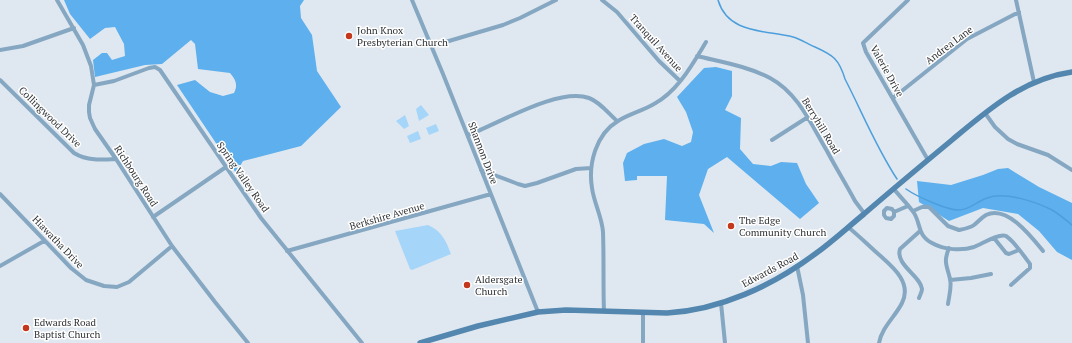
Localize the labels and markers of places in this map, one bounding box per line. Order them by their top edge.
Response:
place label: John Knox Presbyterian Church [357,24,448,49]
marker: John Knox Presbyterian Church [344,31,354,41]
place label: The Edge Community Church [739,214,826,239]
marker: The Edge Community Church [726,221,736,231]
place label: Aldersgate Church [475,273,523,298]
marker: Aldersgate Church [462,280,472,290]
place label: Edwards Road Baptist Church [34,316,100,341]
marker: Edwards Road Baptist Church [21,323,31,333]

